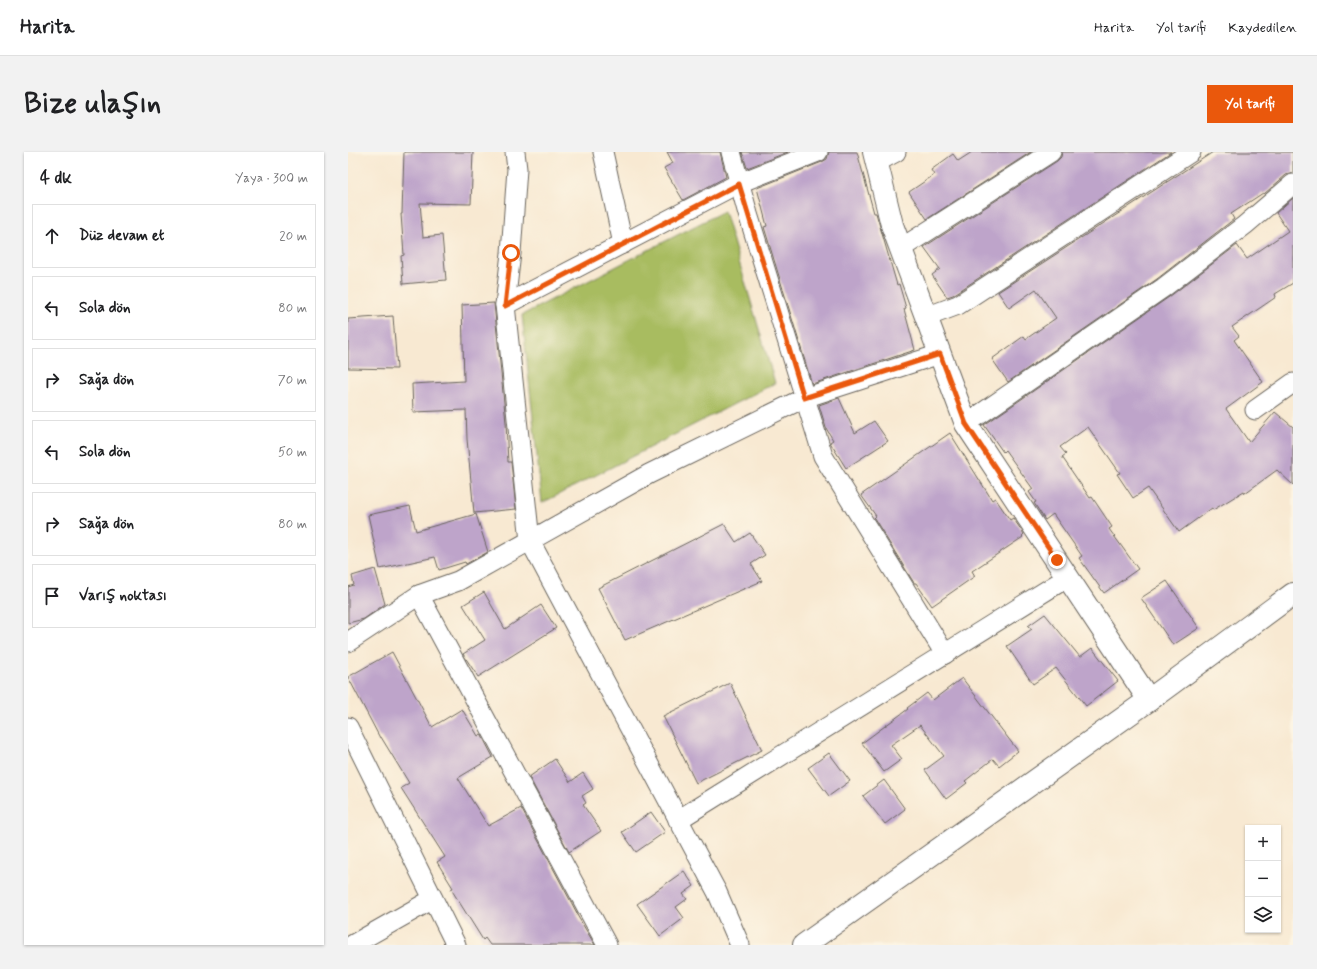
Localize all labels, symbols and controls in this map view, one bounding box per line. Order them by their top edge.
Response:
text: Harita [20,15,74,40]
text: Harita [1094,19,1134,37]
text: Yol tarifi [1156,19,1206,37]
text: Kaydedilen [1228,19,1297,37]
button: Yol tarifi [1207,85,1293,123]
text: Bize ulaşın [24,86,161,123]
text: 4 dk [40,167,72,189]
text: Yaya · 300 m [235,170,308,187]
icon: ahead [41,225,63,247]
text: Düz devam et [79,226,164,246]
text: 20 m [279,228,307,245]
route start [502,244,520,262]
icon: left [41,297,63,319]
text: Sola dön [79,298,131,318]
text: 80 m [278,300,307,317]
icon: right [41,369,63,391]
text: Sağa dön [79,370,134,390]
text: 70 m [278,372,307,389]
icon: left [41,441,63,463]
text: Sola dön [79,442,131,462]
text: 50 m [278,444,307,461]
icon: right [41,513,63,535]
text: Sağa dön [79,514,134,534]
text: 80 m [278,516,307,533]
route end [1048,551,1066,569]
icon: arrive [41,585,63,607]
text: Varış noktası [79,586,167,606]
map controls [1245,825,1281,933]
button: + [1245,825,1281,861]
button: − [1245,861,1281,897]
button: layers [1245,897,1281,933]

